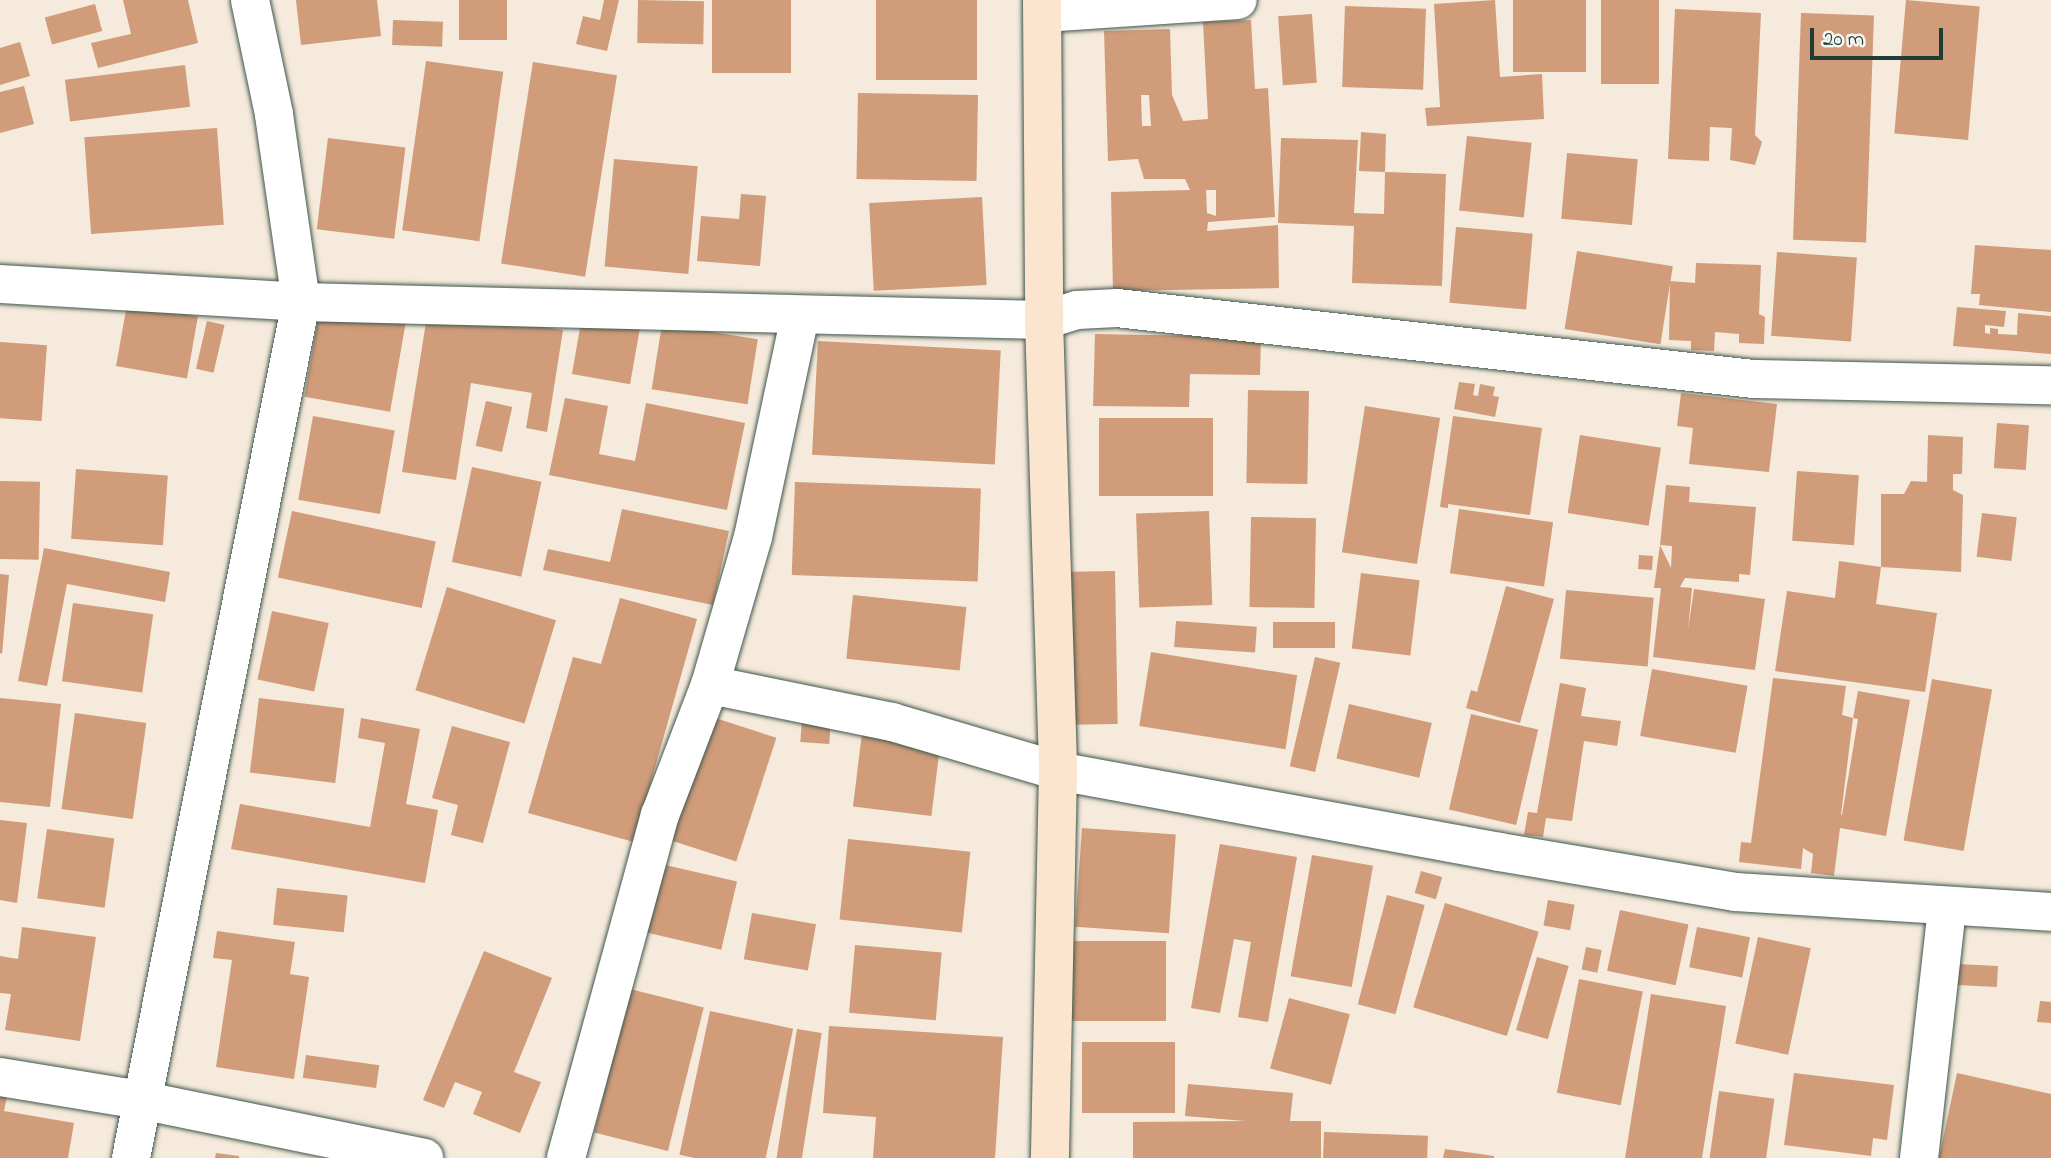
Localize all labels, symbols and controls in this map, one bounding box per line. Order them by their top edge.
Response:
scale bar [1813,14,1946,58]
text: 20 m [1823,25,1864,55]

